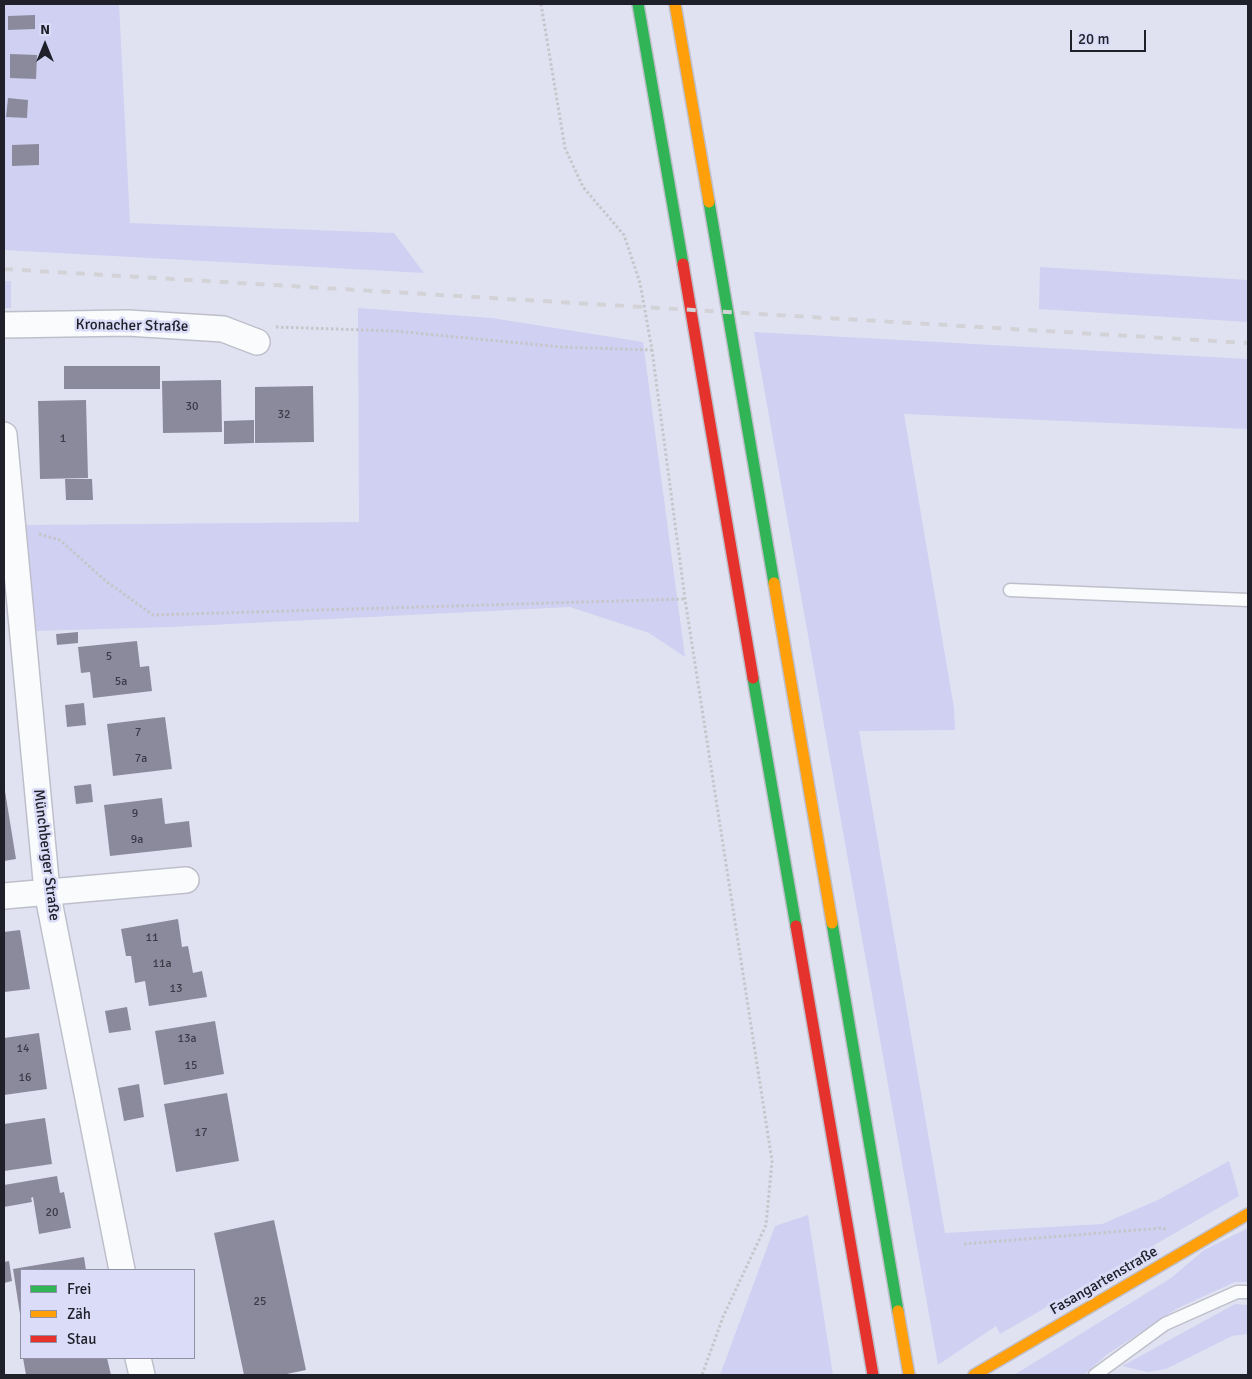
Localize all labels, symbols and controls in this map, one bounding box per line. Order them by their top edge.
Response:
north arrow [20,20,70,70]
scale bar [1072,20,1148,52]
text: N [40,21,50,38]
text: 20 m [1078,30,1109,48]
street label: Kronacher Straße [75,316,189,336]
house number: 30 [186,400,198,414]
house number: 32 [278,408,290,422]
house number: 1 [60,432,66,446]
house number: 5 [106,650,112,664]
house number: 5a [115,675,127,689]
house number: 7 [135,726,141,740]
house number: 7a [135,752,147,766]
street label: Münchberger Straße [29,788,63,922]
house number: 9 [132,807,138,821]
house number: 9a [131,833,143,847]
house number: 11 [146,931,158,945]
house number: 11a [152,957,172,971]
house number: 13 [170,982,182,996]
house number: 13a [177,1032,197,1046]
house number: 14 [17,1042,29,1056]
house number: 15 [185,1059,197,1073]
house number: 16 [19,1071,31,1085]
house number: 17 [195,1126,207,1140]
house number: 20 [46,1206,58,1220]
street label: Fasangartenstraße [1047,1243,1161,1319]
legend [20,1269,195,1359]
text: Frei [67,1280,91,1298]
house number: 25 [254,1295,266,1309]
text: Zäh [67,1305,91,1323]
text: Stau [67,1330,96,1348]

